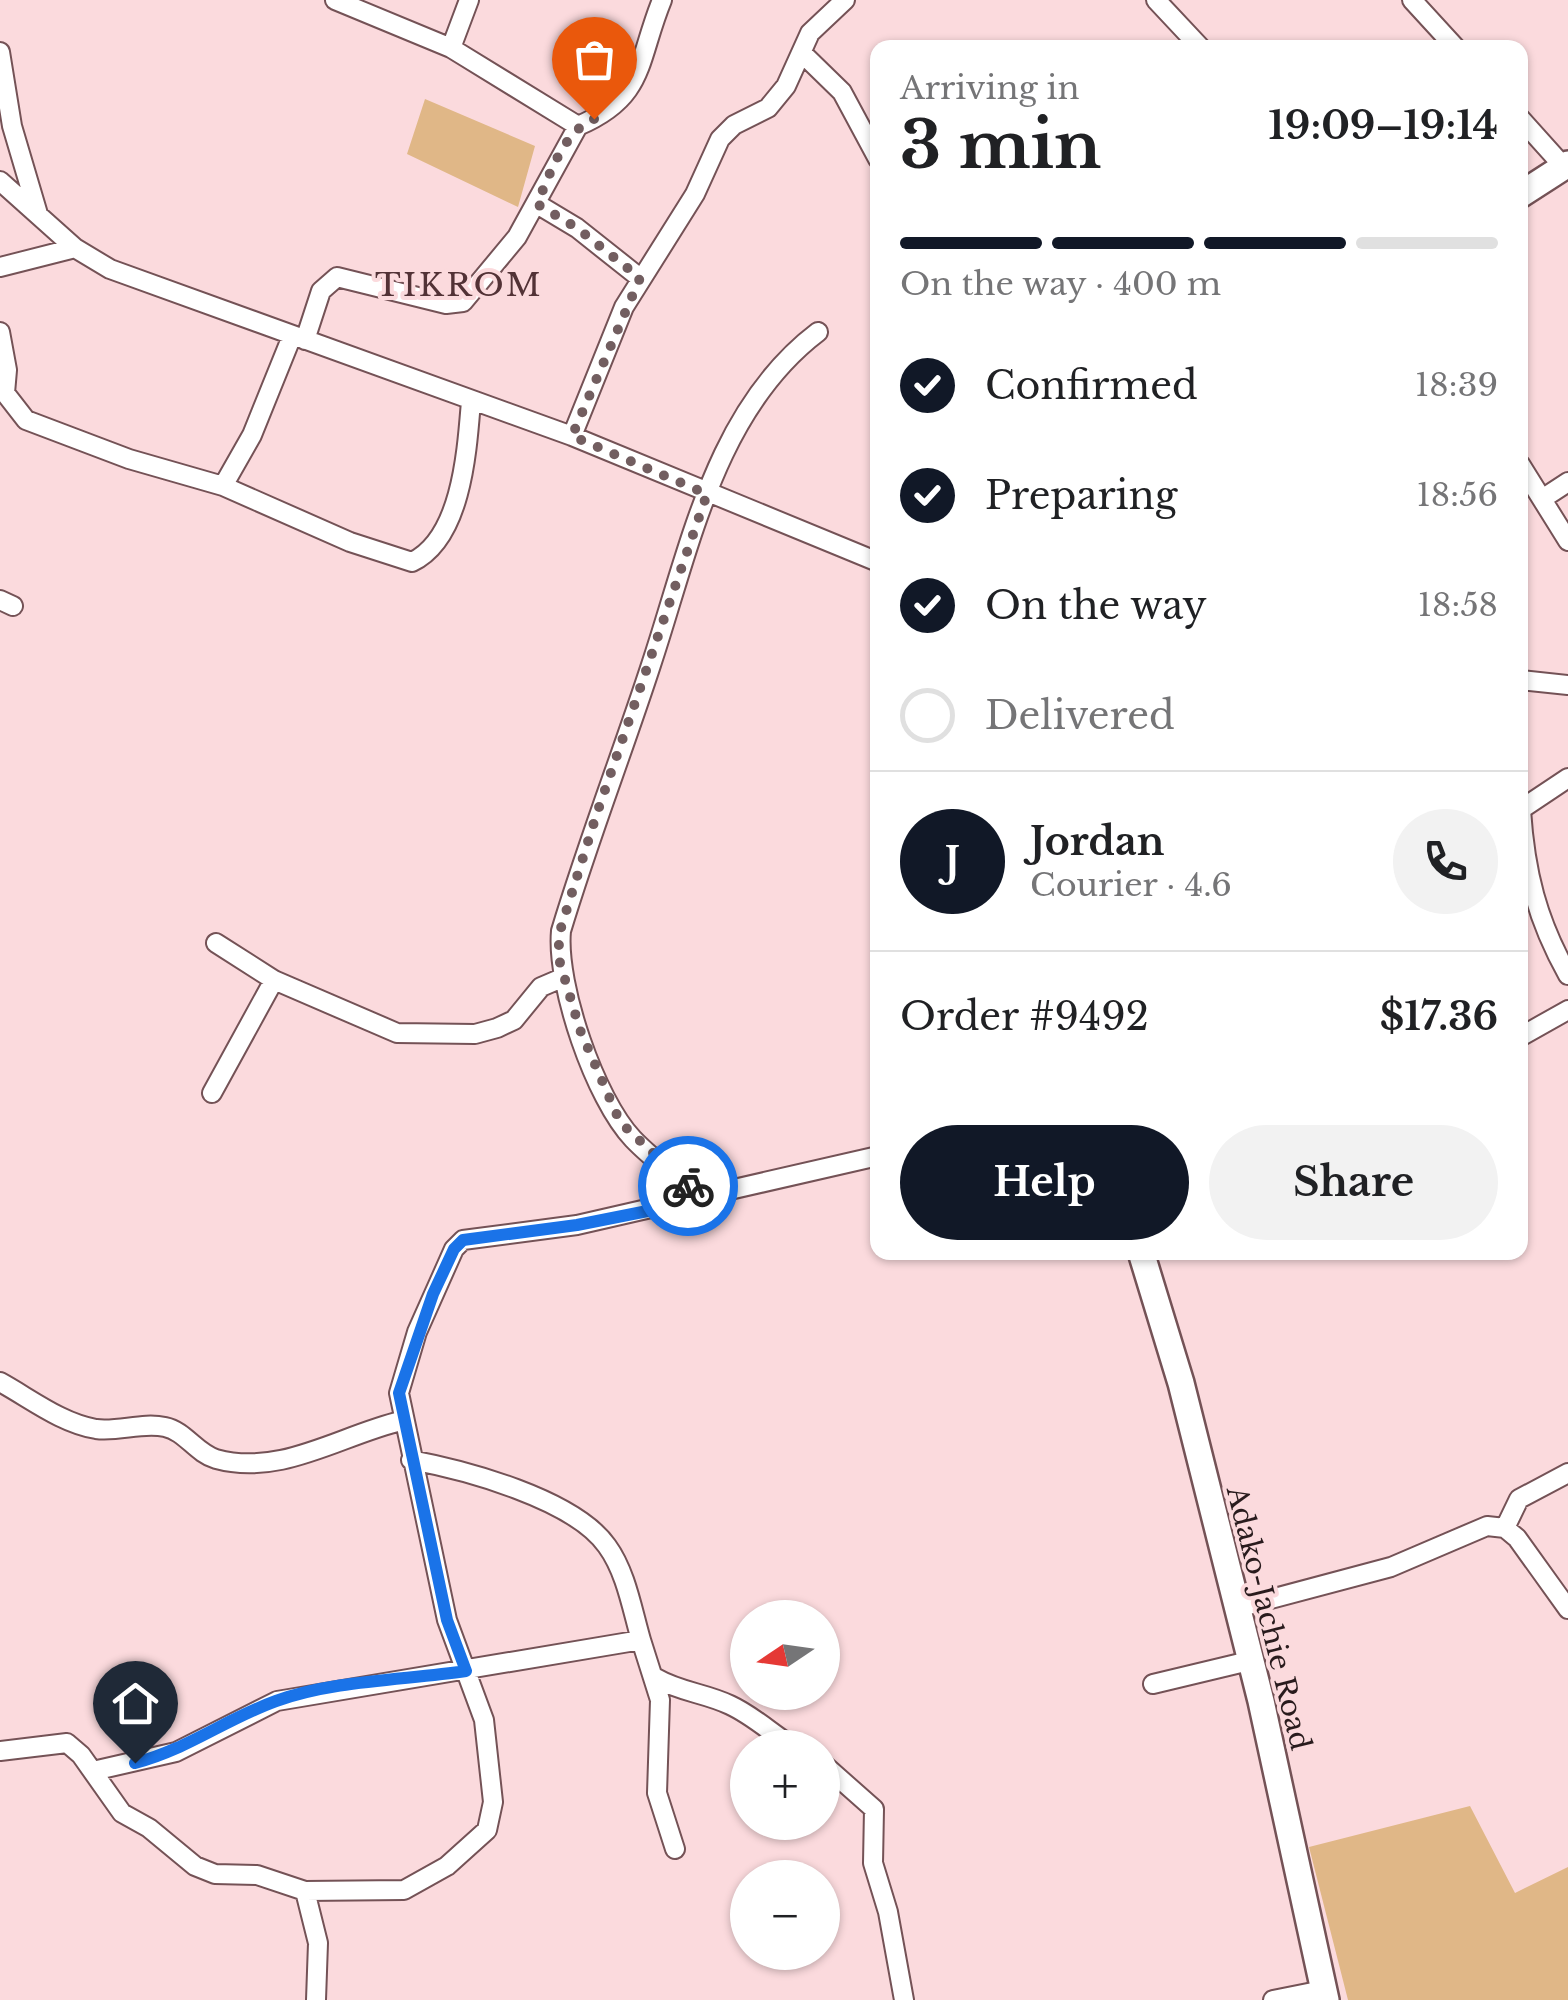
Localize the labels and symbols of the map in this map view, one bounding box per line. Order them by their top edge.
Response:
pin [552,17,637,120]
district label: TIKROM [375,265,543,305]
courier [638,1136,738,1236]
street label: Adako-Jachie Road [1218,1481,1318,1754]
north arrow [730,1600,840,1710]
pin [93,1661,178,1764]

